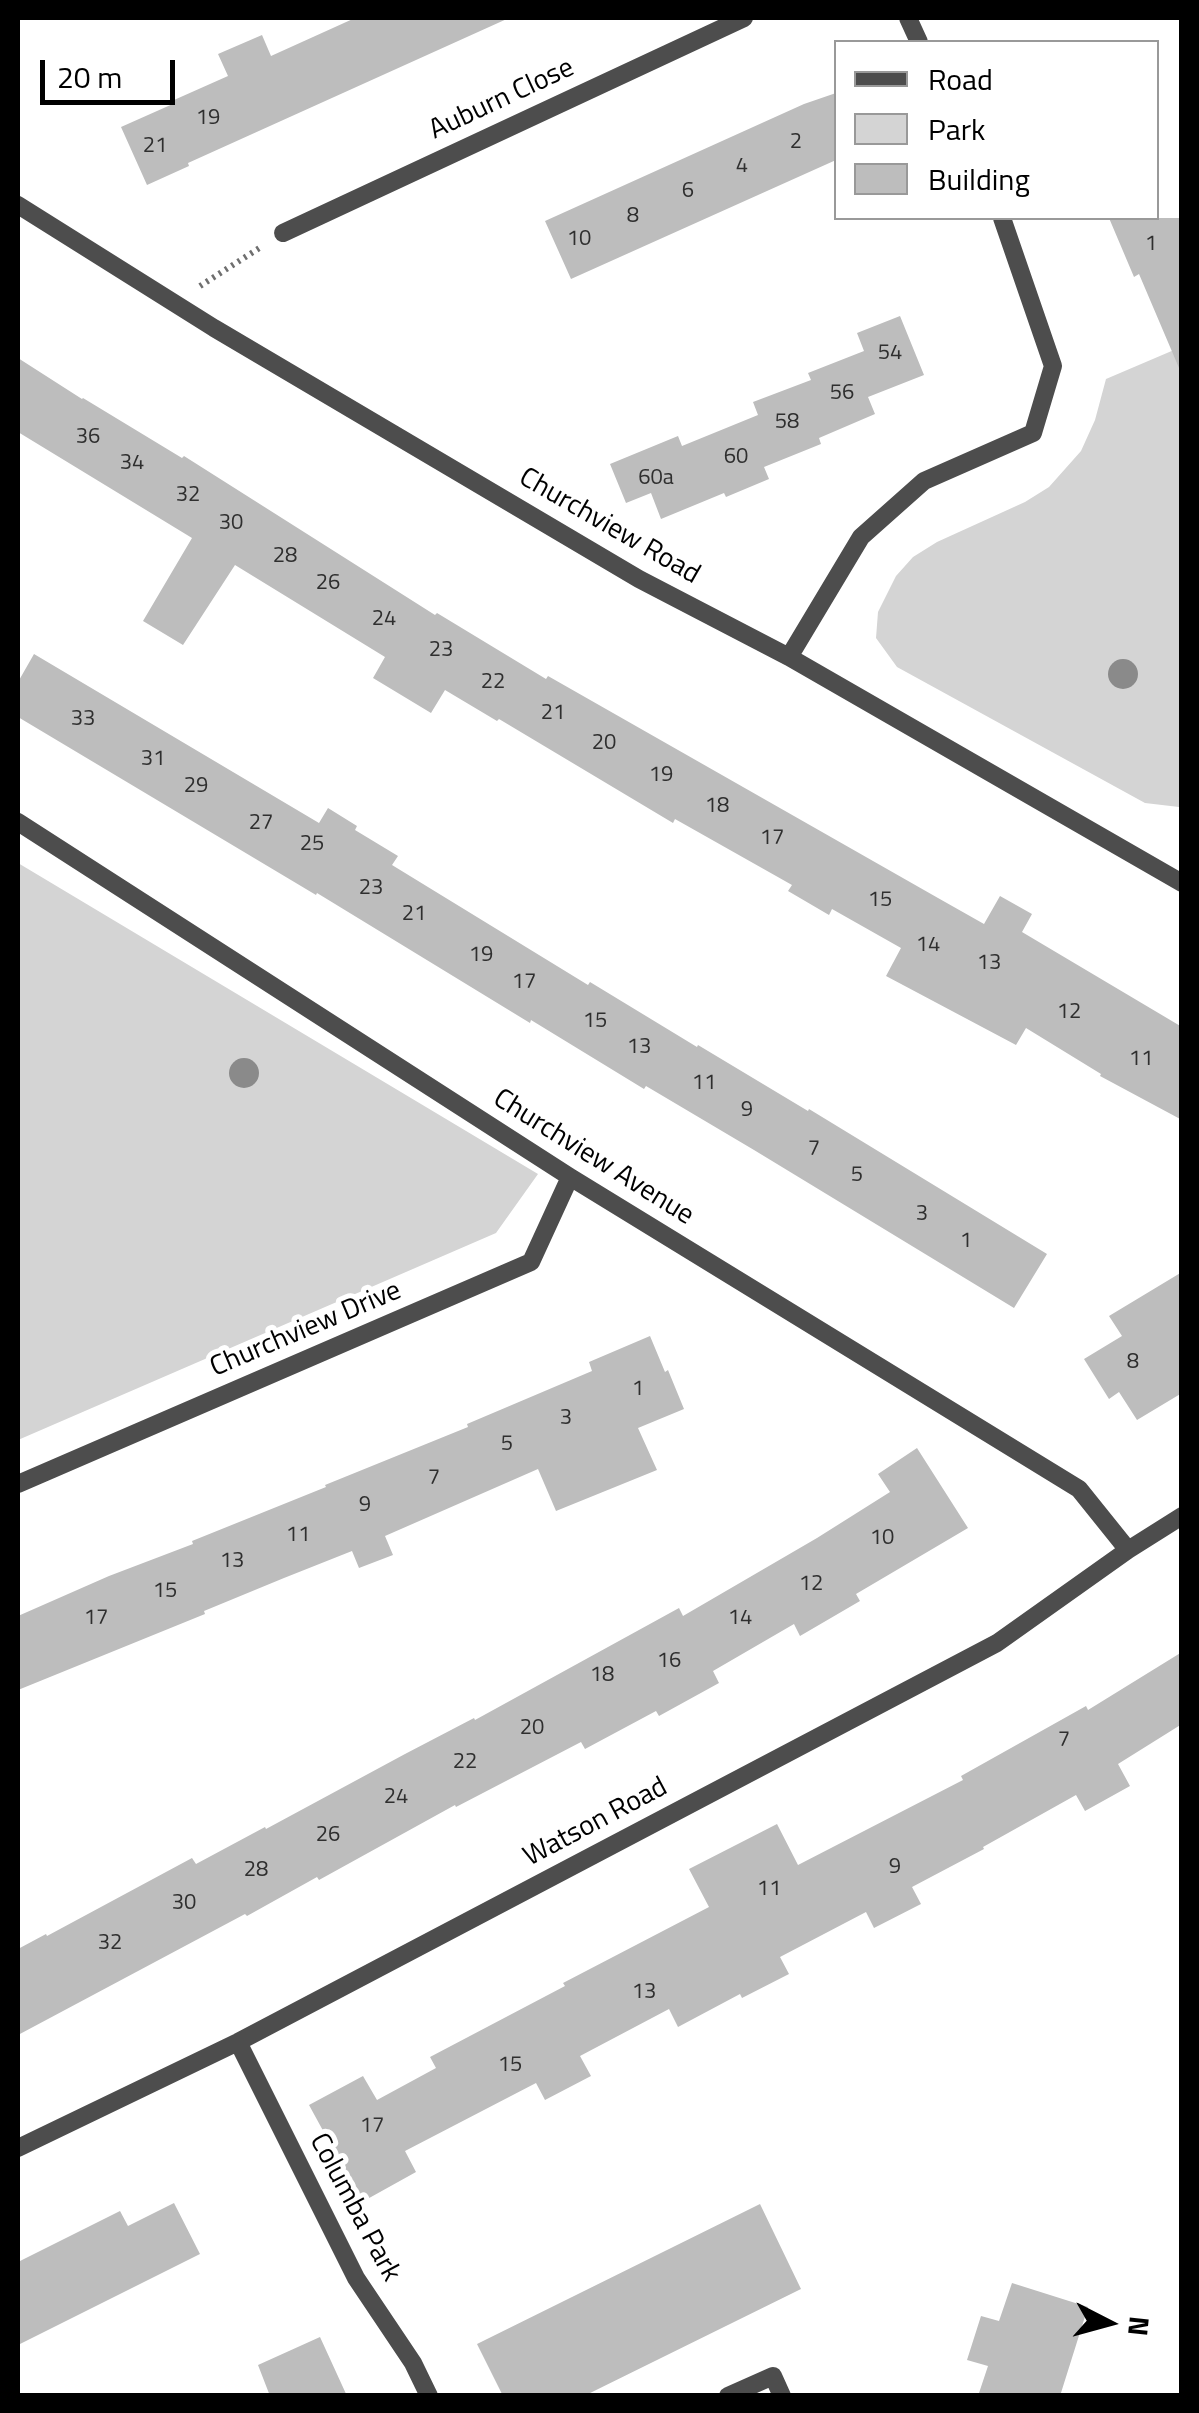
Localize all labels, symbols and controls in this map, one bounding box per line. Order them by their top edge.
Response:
scale bar [45,40,180,102]
legend [834,40,1159,220]
street label: Auburn Close [424,52,580,148]
text: 20 m [57,54,122,100]
text: Road [928,56,993,102]
house number: 19 [196,106,220,132]
text: Park [928,106,985,152]
house number: 2 [790,130,802,156]
house number: 21 [143,134,167,160]
house number: 4 [736,154,748,180]
text: Building [928,156,1030,202]
house number: 6 [682,179,694,205]
house number: 8 [627,204,639,230]
house number: 10 [567,227,591,253]
house number: 1 [1145,232,1157,258]
house number: 54 [878,341,902,367]
house number: 56 [830,381,854,407]
house number: 58 [775,410,799,436]
house number: 36 [76,425,100,451]
house number: 60 [724,445,748,471]
house number: 34 [120,451,144,477]
street label: Churchview Road [513,462,705,592]
house number: 60a [638,466,674,492]
house number: 32 [176,483,200,509]
house number: 30 [219,511,243,537]
house number: 28 [273,544,297,570]
house number: 26 [316,571,340,597]
house number: 24 [372,607,396,633]
house number: 23 [429,638,453,664]
house number: 22 [481,670,505,696]
house number: 21 [541,701,565,727]
house number: 33 [71,707,95,733]
house number: 20 [592,731,616,757]
house number: 31 [141,747,165,773]
house number: 19 [649,763,673,789]
house number: 29 [184,774,208,800]
house number: 18 [705,794,729,820]
house number: 27 [249,811,273,837]
house number: 17 [760,826,784,852]
house number: 25 [300,832,324,858]
house number: 23 [359,876,383,902]
house number: 15 [868,888,892,914]
house number: 21 [402,902,426,928]
house number: 14 [916,933,940,959]
house number: 19 [469,943,493,969]
house number: 13 [977,951,1001,977]
house number: 17 [512,970,536,996]
house number: 12 [1057,1000,1081,1026]
house number: 15 [583,1009,607,1035]
house number: 13 [627,1035,651,1061]
house number: 11 [1129,1047,1153,1073]
house number: 11 [692,1071,716,1097]
street label: Churchview Avenue [486,1083,700,1233]
house number: 9 [741,1098,753,1124]
house number: 7 [808,1137,820,1163]
house number: 5 [851,1163,863,1189]
house number: 3 [916,1202,928,1228]
house number: 1 [960,1229,972,1255]
street label: Churchview Drive [206,1275,406,1385]
house number: 8 [1127,1350,1139,1376]
house number: 1 [632,1377,644,1403]
house number: 3 [560,1406,572,1432]
house number: 5 [501,1432,513,1458]
house number: 7 [428,1466,440,1492]
house number: 9 [359,1493,371,1519]
house number: 11 [286,1523,310,1549]
house number: 10 [870,1526,894,1552]
house number: 13 [220,1549,244,1575]
house number: 12 [799,1572,823,1598]
house number: 15 [153,1579,177,1605]
house number: 17 [84,1606,108,1632]
house number: 14 [728,1606,752,1632]
house number: 16 [657,1649,681,1675]
house number: 18 [590,1663,614,1689]
house number: 20 [520,1716,544,1742]
house number: 7 [1058,1728,1070,1754]
house number: 22 [453,1750,477,1776]
street label: Watson Road [518,1771,674,1875]
house number: 24 [384,1785,408,1811]
house number: 26 [316,1823,340,1849]
house number: 9 [889,1855,901,1881]
house number: 28 [244,1858,268,1884]
house number: 11 [757,1877,781,1903]
house number: 30 [172,1891,196,1917]
house number: 32 [98,1931,122,1957]
house number: 13 [632,1980,656,2006]
house number: 15 [498,2053,522,2079]
house number: 17 [360,2114,384,2140]
street label: Columba Park [301,2128,407,2288]
north arrow [1059,2273,1159,2373]
text: N [1117,2314,1162,2338]

